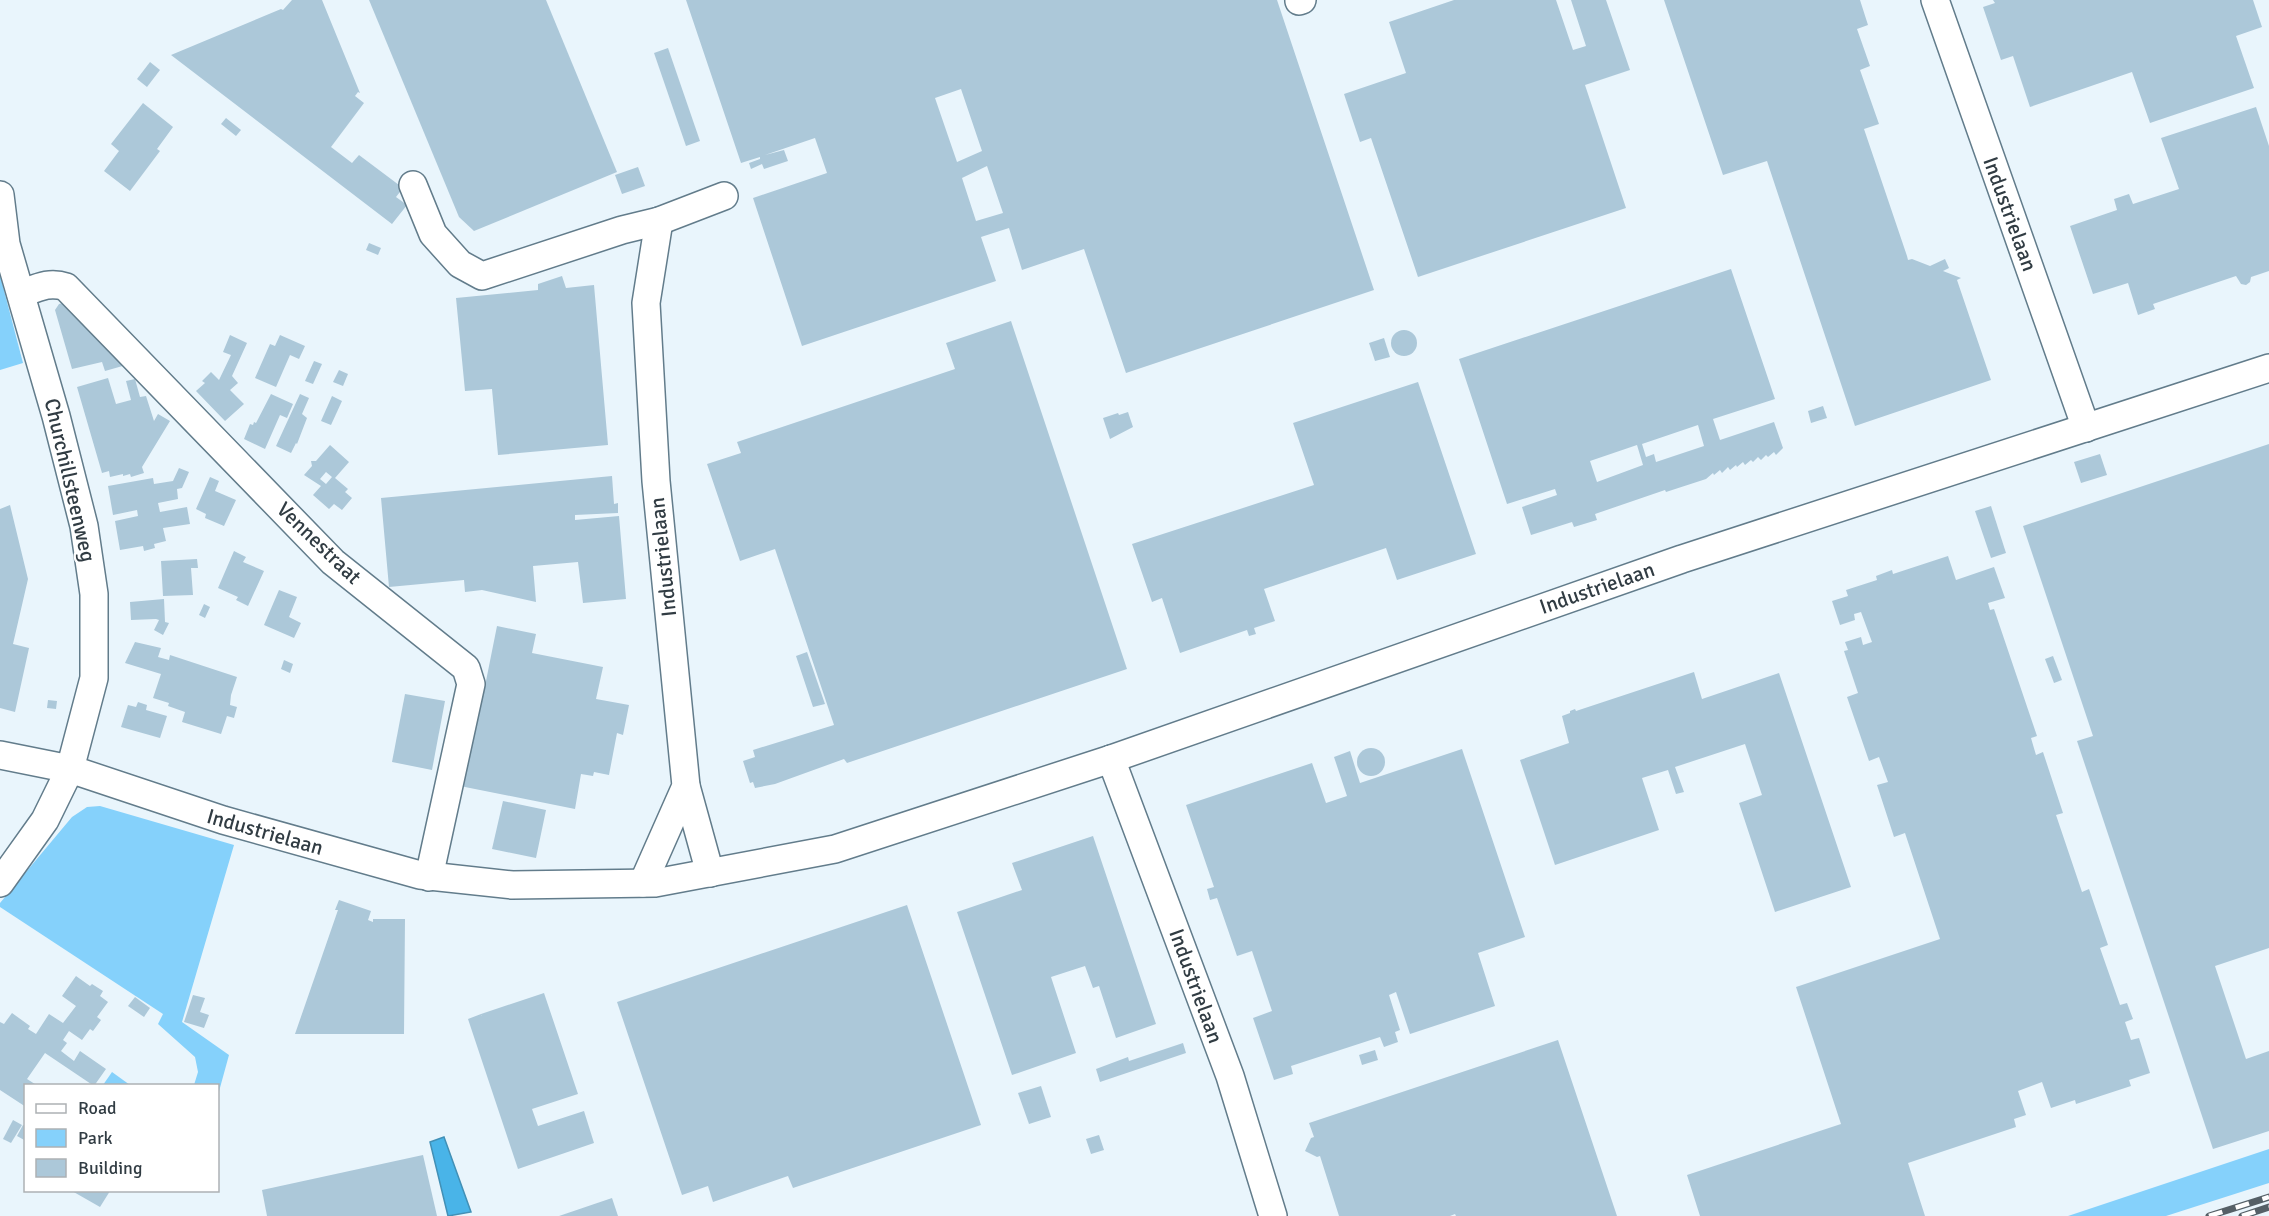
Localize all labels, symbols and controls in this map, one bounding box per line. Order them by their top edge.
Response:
street label: Industrielaan [1977,153,2043,275]
street label: Churchillsteenweg [39,396,101,564]
street label: Vennestraat [271,496,367,590]
street label: Industrielaan [644,496,682,618]
street label: Industrielaan [1536,556,1658,620]
street label: Industrielaan [204,803,326,861]
street label: Industrielaan [1163,925,1229,1047]
legend [24,1084,219,1192]
text: Road [78,1097,117,1119]
text: Park [78,1127,113,1149]
text: Building [78,1157,142,1179]

